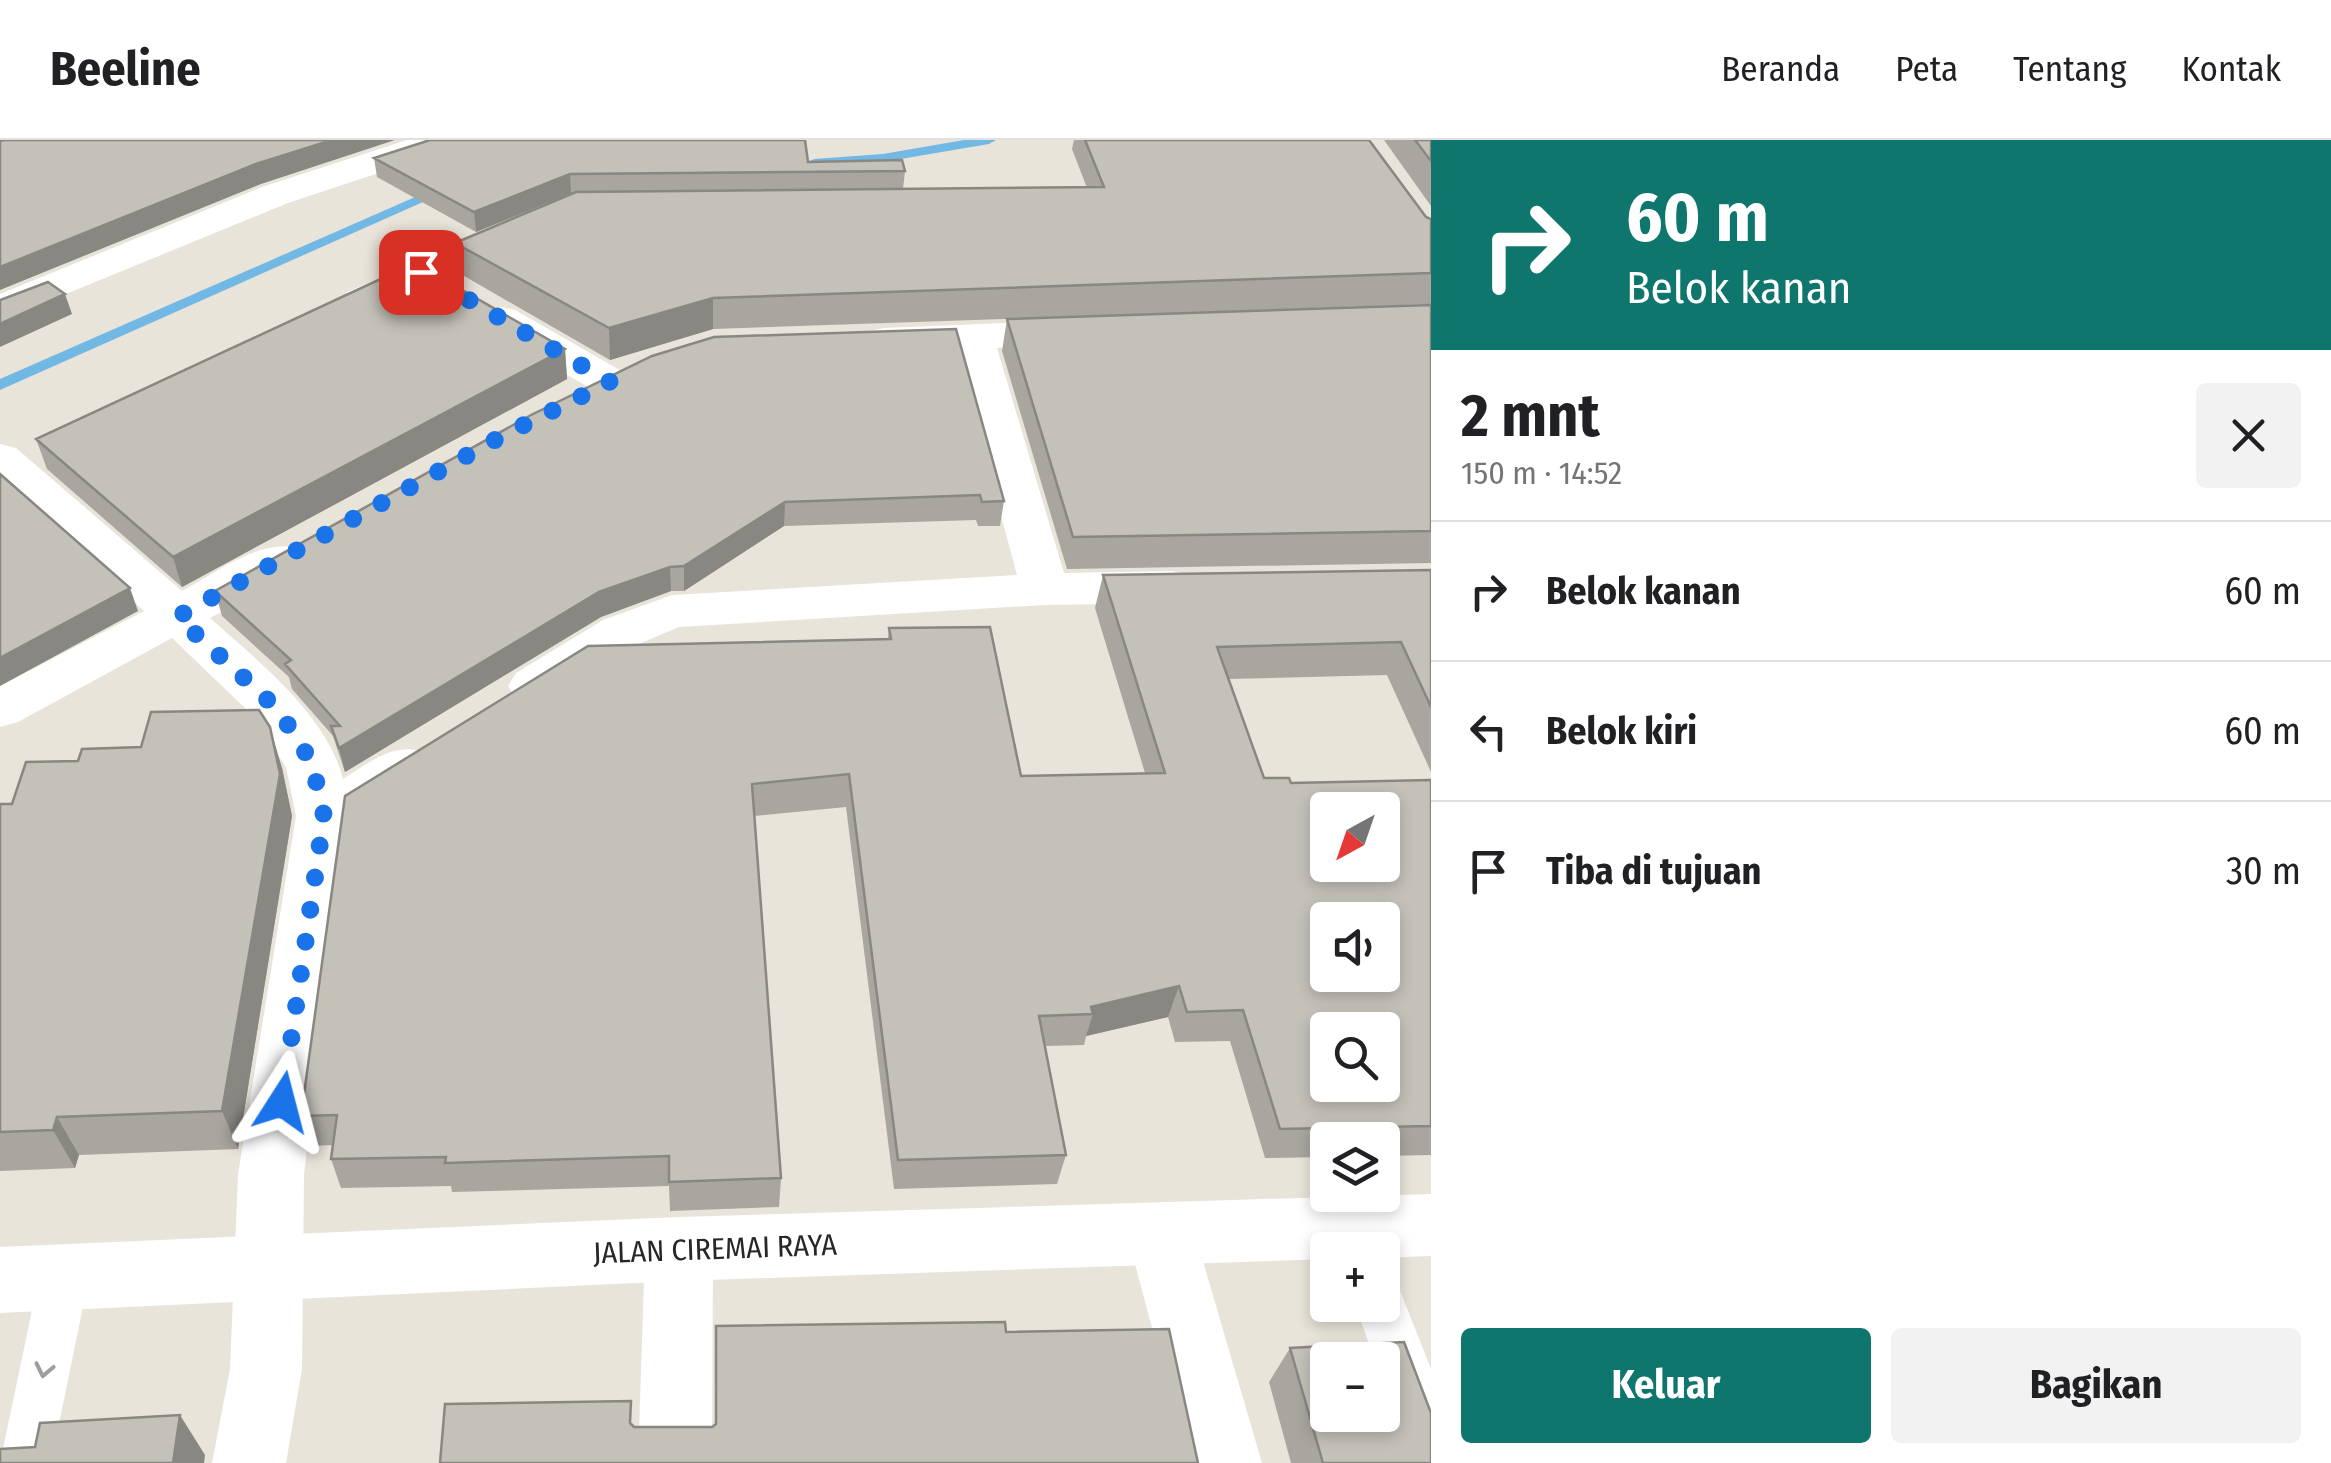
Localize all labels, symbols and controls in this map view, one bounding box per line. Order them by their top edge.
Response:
text: Beeline [50,40,201,98]
text: Beranda [1721,48,1840,90]
text: Peta [1895,48,1958,90]
text: Tentang [2013,48,2126,90]
text: Kontak [2181,48,2281,90]
text: 60 m [1626,176,1769,260]
icon: right [1461,180,1591,310]
pin [379,230,464,315]
icon: arrive [394,245,449,300]
text: Belok kanan [1626,261,1852,315]
text: 2 mnt [1461,380,1600,452]
button: close [2196,383,2301,488]
text: 150 m · 14:52 [1461,454,1622,492]
icon: right [1461,564,1516,619]
text: Belok kanan [1546,568,1741,614]
text: 60 m [2224,568,2301,614]
icon: left [1461,704,1516,759]
text: Belok kiri [1546,708,1697,754]
text: 60 m [2224,708,2301,754]
north arrow [1310,792,1400,882]
map controls [1310,792,1400,1432]
icon: arrive [1461,844,1516,899]
text: Tiba di tujuan [1546,848,1762,894]
text: 30 m [2226,848,2301,894]
button: sound [1310,902,1400,992]
button: search [1310,1012,1400,1102]
position arrow [230,1050,334,1154]
button: layers [1310,1122,1400,1212]
street label: JALAN CIREMAI RAYA [593,1227,838,1271]
button: + [1310,1232,1400,1322]
button: Keluar [1461,1328,1871,1443]
button: Bagikan [1891,1328,2301,1443]
button: − [1310,1342,1400,1432]
one-way arrow [35,1361,56,1378]

